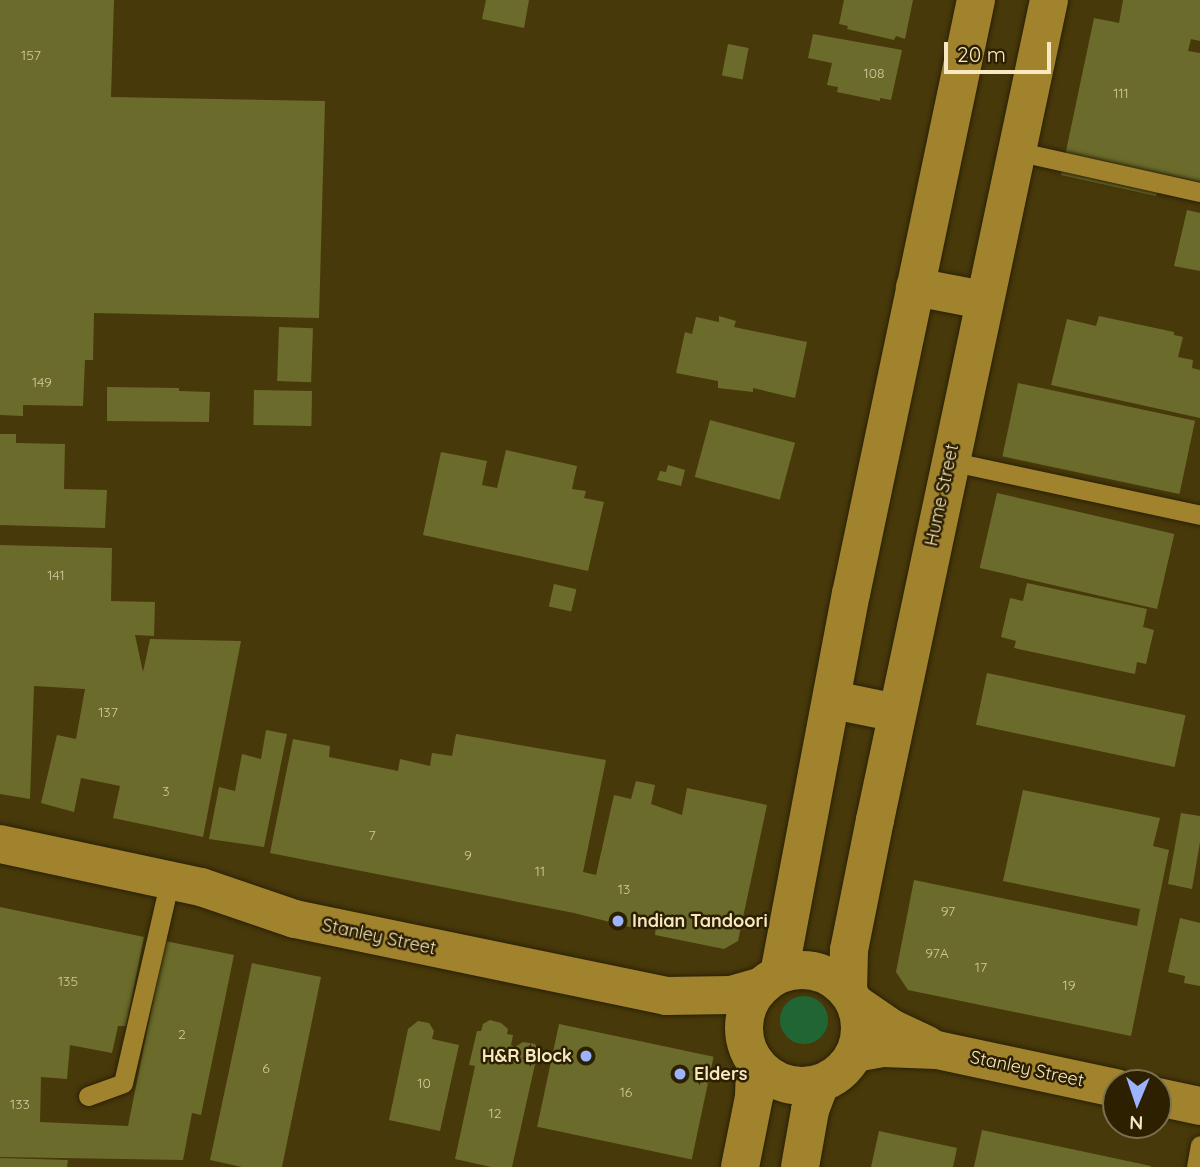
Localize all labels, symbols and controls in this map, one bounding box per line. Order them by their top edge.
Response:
scale bar [948,28,1055,72]
text: 20 m [957,41,1006,67]
house number: 157 [21,47,41,63]
house number: 108 [863,65,885,81]
house number: 111 [1113,85,1129,101]
house number: 149 [32,374,52,390]
street label: Hume Street [921,442,963,548]
house number: 141 [47,567,65,583]
house number: 137 [98,704,118,720]
house number: 3 [162,783,170,799]
house number: 7 [368,827,376,843]
house number: 9 [464,847,472,863]
house number: 11 [535,863,545,879]
house number: 13 [618,881,630,897]
house number: 97 [941,903,955,919]
place label: Indian Tandoori [632,910,768,932]
marker: Indian Tandoori [610,913,626,929]
street label: Stanley Street [320,914,438,960]
house number: 97A [925,945,949,961]
house number: 17 [975,959,987,975]
house number: 135 [58,973,78,989]
house number: 19 [1063,977,1075,993]
house number: 2 [178,1026,186,1042]
place label: H&R Block [482,1045,572,1067]
street label: Stanley Street [968,1046,1086,1092]
marker: H&R Block [578,1048,594,1064]
house number: 6 [262,1060,270,1076]
place label: Elders [694,1063,747,1085]
marker: Elders [672,1066,688,1082]
north arrow [1102,1069,1172,1139]
house number: 10 [417,1075,431,1091]
house number: 16 [620,1084,632,1100]
house number: 133 [10,1096,30,1112]
house number: 12 [489,1105,501,1121]
text: N [1129,1111,1144,1135]

